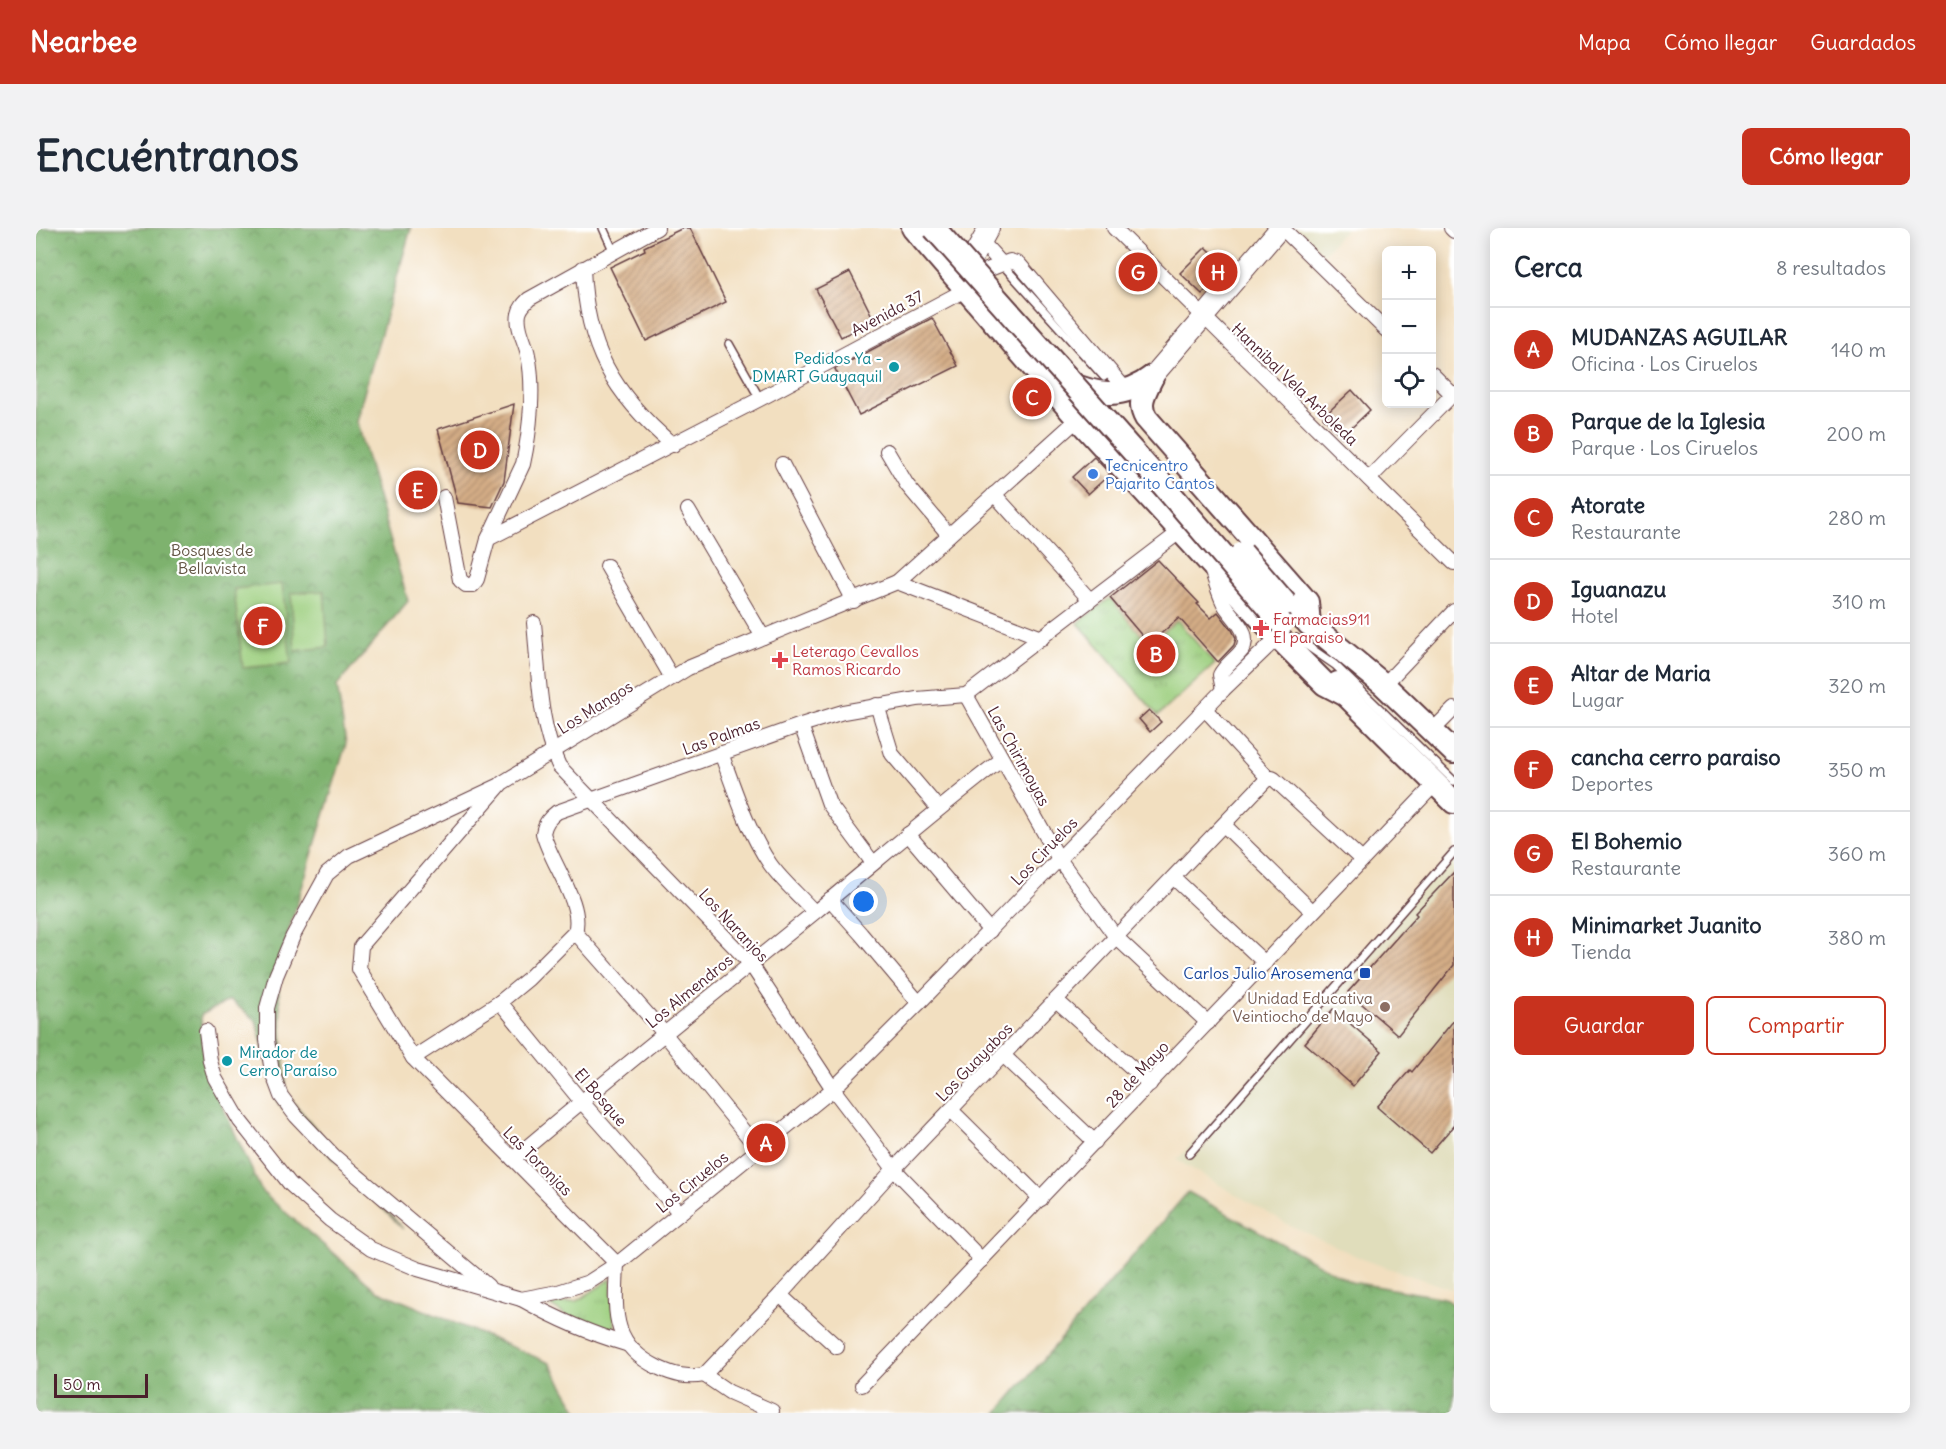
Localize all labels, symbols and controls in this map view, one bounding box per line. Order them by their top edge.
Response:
text: Nearbee [30,24,137,60]
text: Mapa [1578,29,1631,56]
text: Cómo llegar [1664,29,1777,56]
text: Guardados [1810,29,1916,56]
button: Cómo llegar [1742,128,1910,185]
text: Encuéntranos [36,130,299,182]
map controls [1382,246,1436,408]
button: + [1382,246,1436,300]
pin: G [1118,250,1158,294]
pin: H [1198,250,1238,294]
text: Cerca [1514,251,1583,284]
text: 8 resultados [1776,255,1886,280]
street label: Avenida 37 [848,286,927,340]
button: − [1382,300,1436,354]
street label: Hannibal Vela Arboleda [1228,318,1362,450]
text: MUDANZAS AGUILAR [1571,323,1788,351]
text: A [1527,337,1540,362]
text: 140 m [1831,337,1886,362]
place label: Pedidos Ya - DMART Guayaquil [752,348,882,386]
text: Oficina · Los Ciruelos [1571,351,1758,376]
button: locate [1382,354,1436,408]
marker: Pedidos Ya - DMART Guayaquil [887,360,901,374]
pin: C [1012,374,1052,420]
text: Parque de la Iglesia [1571,407,1765,435]
text: B [1527,421,1540,446]
text: 200 m [1826,421,1886,446]
pin: D [460,428,500,472]
text: Parque · Los Ciruelos [1571,435,1758,460]
place label: Tecnicentro Pajarito Cantos [1105,455,1215,493]
marker: Tecnicentro Pajarito Cantos [1086,467,1100,481]
pin: E [398,468,437,512]
text: Atorate [1571,491,1645,519]
text: C [1527,505,1540,530]
text: 280 m [1828,505,1886,530]
text: Restaurante [1571,519,1681,544]
park label: Bosques de Bellavista [171,540,253,578]
text: Iguanazu [1571,575,1666,603]
text: D [1526,589,1541,614]
text: 310 m [1831,589,1886,614]
text: Hotel [1571,603,1618,628]
pin: F [244,604,282,648]
place label: Farmacias911 El paraiso [1273,609,1370,647]
marker: Farmacias911 El paraiso [1254,621,1268,635]
pin: B [1136,632,1176,676]
place label: Leterago Cevallos Ramos Ricardo [792,641,919,679]
marker: Leterago Cevallos Ramos Ricardo [773,653,787,667]
text: Altar de Maria [1571,659,1711,687]
text: E [1528,673,1539,698]
text: 320 m [1828,673,1886,698]
street label: Los Mangos [554,676,636,738]
text: Lugar [1571,687,1624,712]
street label: Las Chirimoyas [983,703,1055,809]
street label: Las Palmas [679,713,763,759]
text: cancha cerro paraiso [1571,743,1781,771]
text: F [1528,757,1539,782]
text: 350 m [1828,757,1886,782]
text: Deportes [1571,771,1653,796]
street label: Los Ciruelos [1007,813,1081,889]
text: El Bohemio [1571,827,1682,855]
text: G [1526,841,1541,866]
text: 360 m [1828,841,1886,866]
text: Restaurante [1571,855,1681,880]
street label: Los Naranjos [695,884,773,966]
your location [849,887,878,916]
text: Minimarket Juanito [1571,911,1762,939]
text: H [1526,925,1541,950]
text: 380 m [1828,925,1886,950]
text: Tienda [1571,939,1631,964]
street label: Los Almendros [641,950,737,1032]
place label: Carlos Julio Arosemena [1183,963,1353,983]
marker: Carlos Julio Arosemena [1358,966,1372,980]
place label: Unidad Educativa Veintiocho de Mayo [1232,988,1373,1026]
button: Guardar [1514,996,1694,1055]
button: Compartir [1706,996,1886,1055]
marker: Unidad Educativa Veintiocho de Mayo [1378,1000,1392,1014]
street label: Los Guayabos [931,1018,1017,1106]
street label: 28 de Mayo [1101,1037,1173,1111]
place label: Mirador de Cerro Paraíso [239,1042,337,1080]
marker: Mirador de Cerro Paraíso [220,1054,234,1068]
street label: El Bosque [570,1064,632,1130]
pin: A [746,1120,786,1166]
street label: Las Toronjas [499,1122,577,1200]
street label: Los Ciruelos [652,1147,732,1217]
scale bar [54,1371,148,1398]
text: 50 m [63,1374,101,1394]

